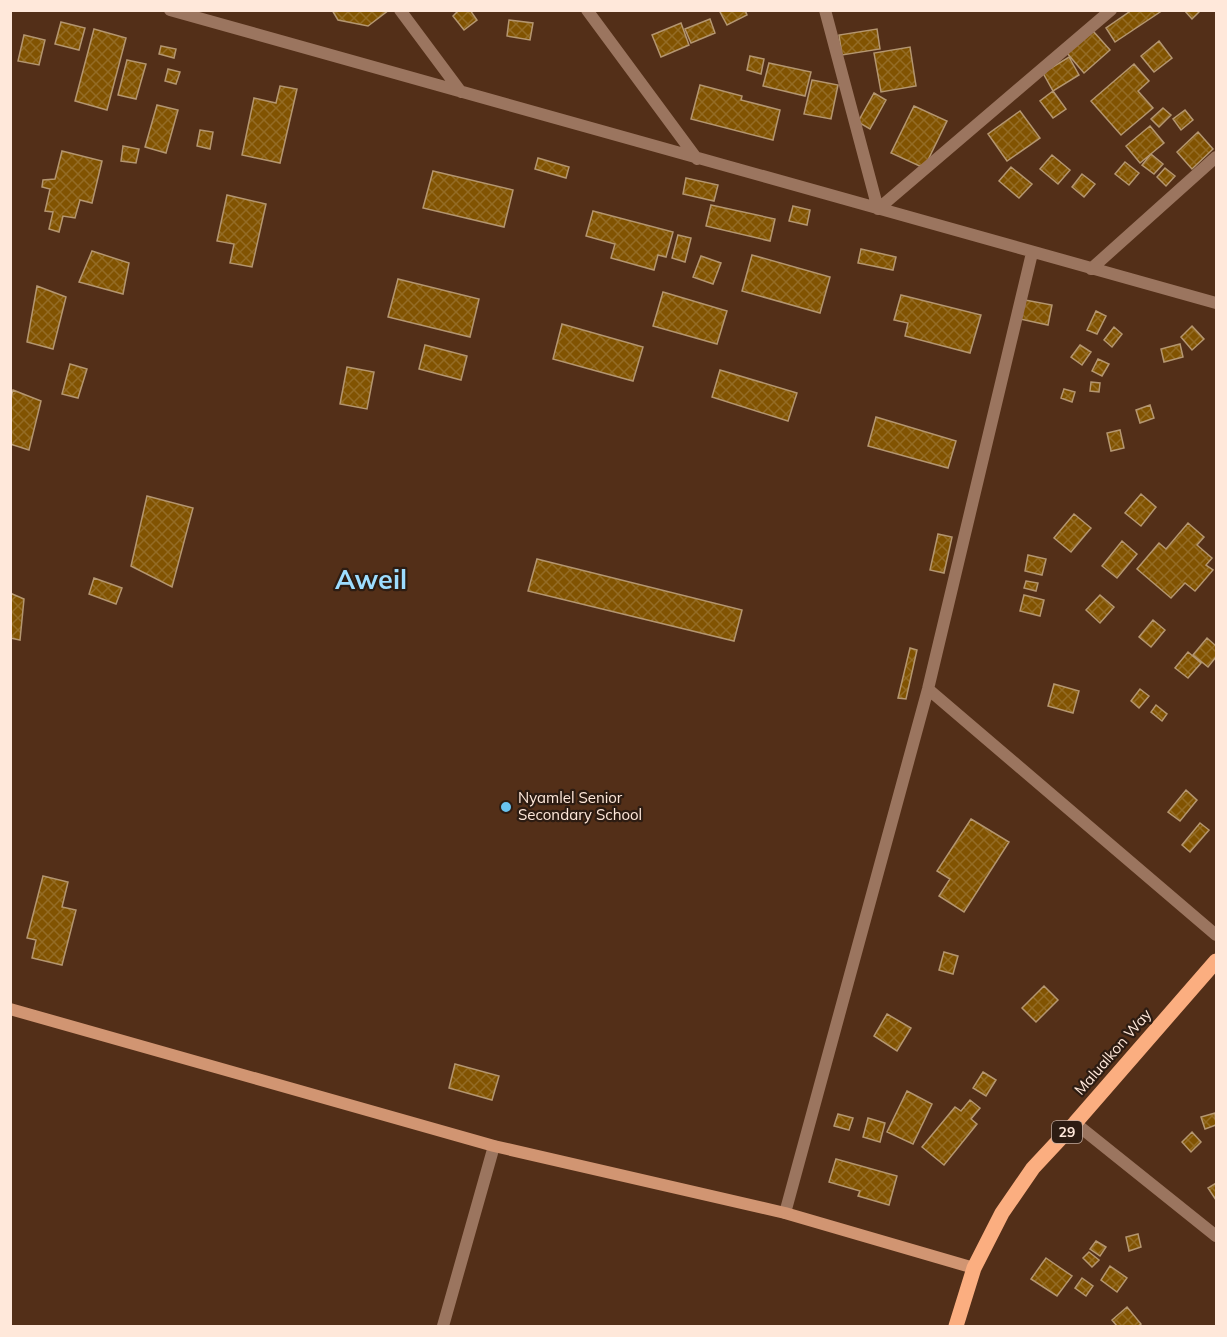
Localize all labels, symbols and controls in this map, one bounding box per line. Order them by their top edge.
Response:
district label: Aweil [335,562,407,596]
place label: Nyamlel Senior Secondary School [518,788,642,824]
marker: Nyamlel Senior Secondary School [499,800,513,814]
street label: Malualkon Way [1070,1005,1155,1099]
road number: 29 [1052,1121,1082,1143]

